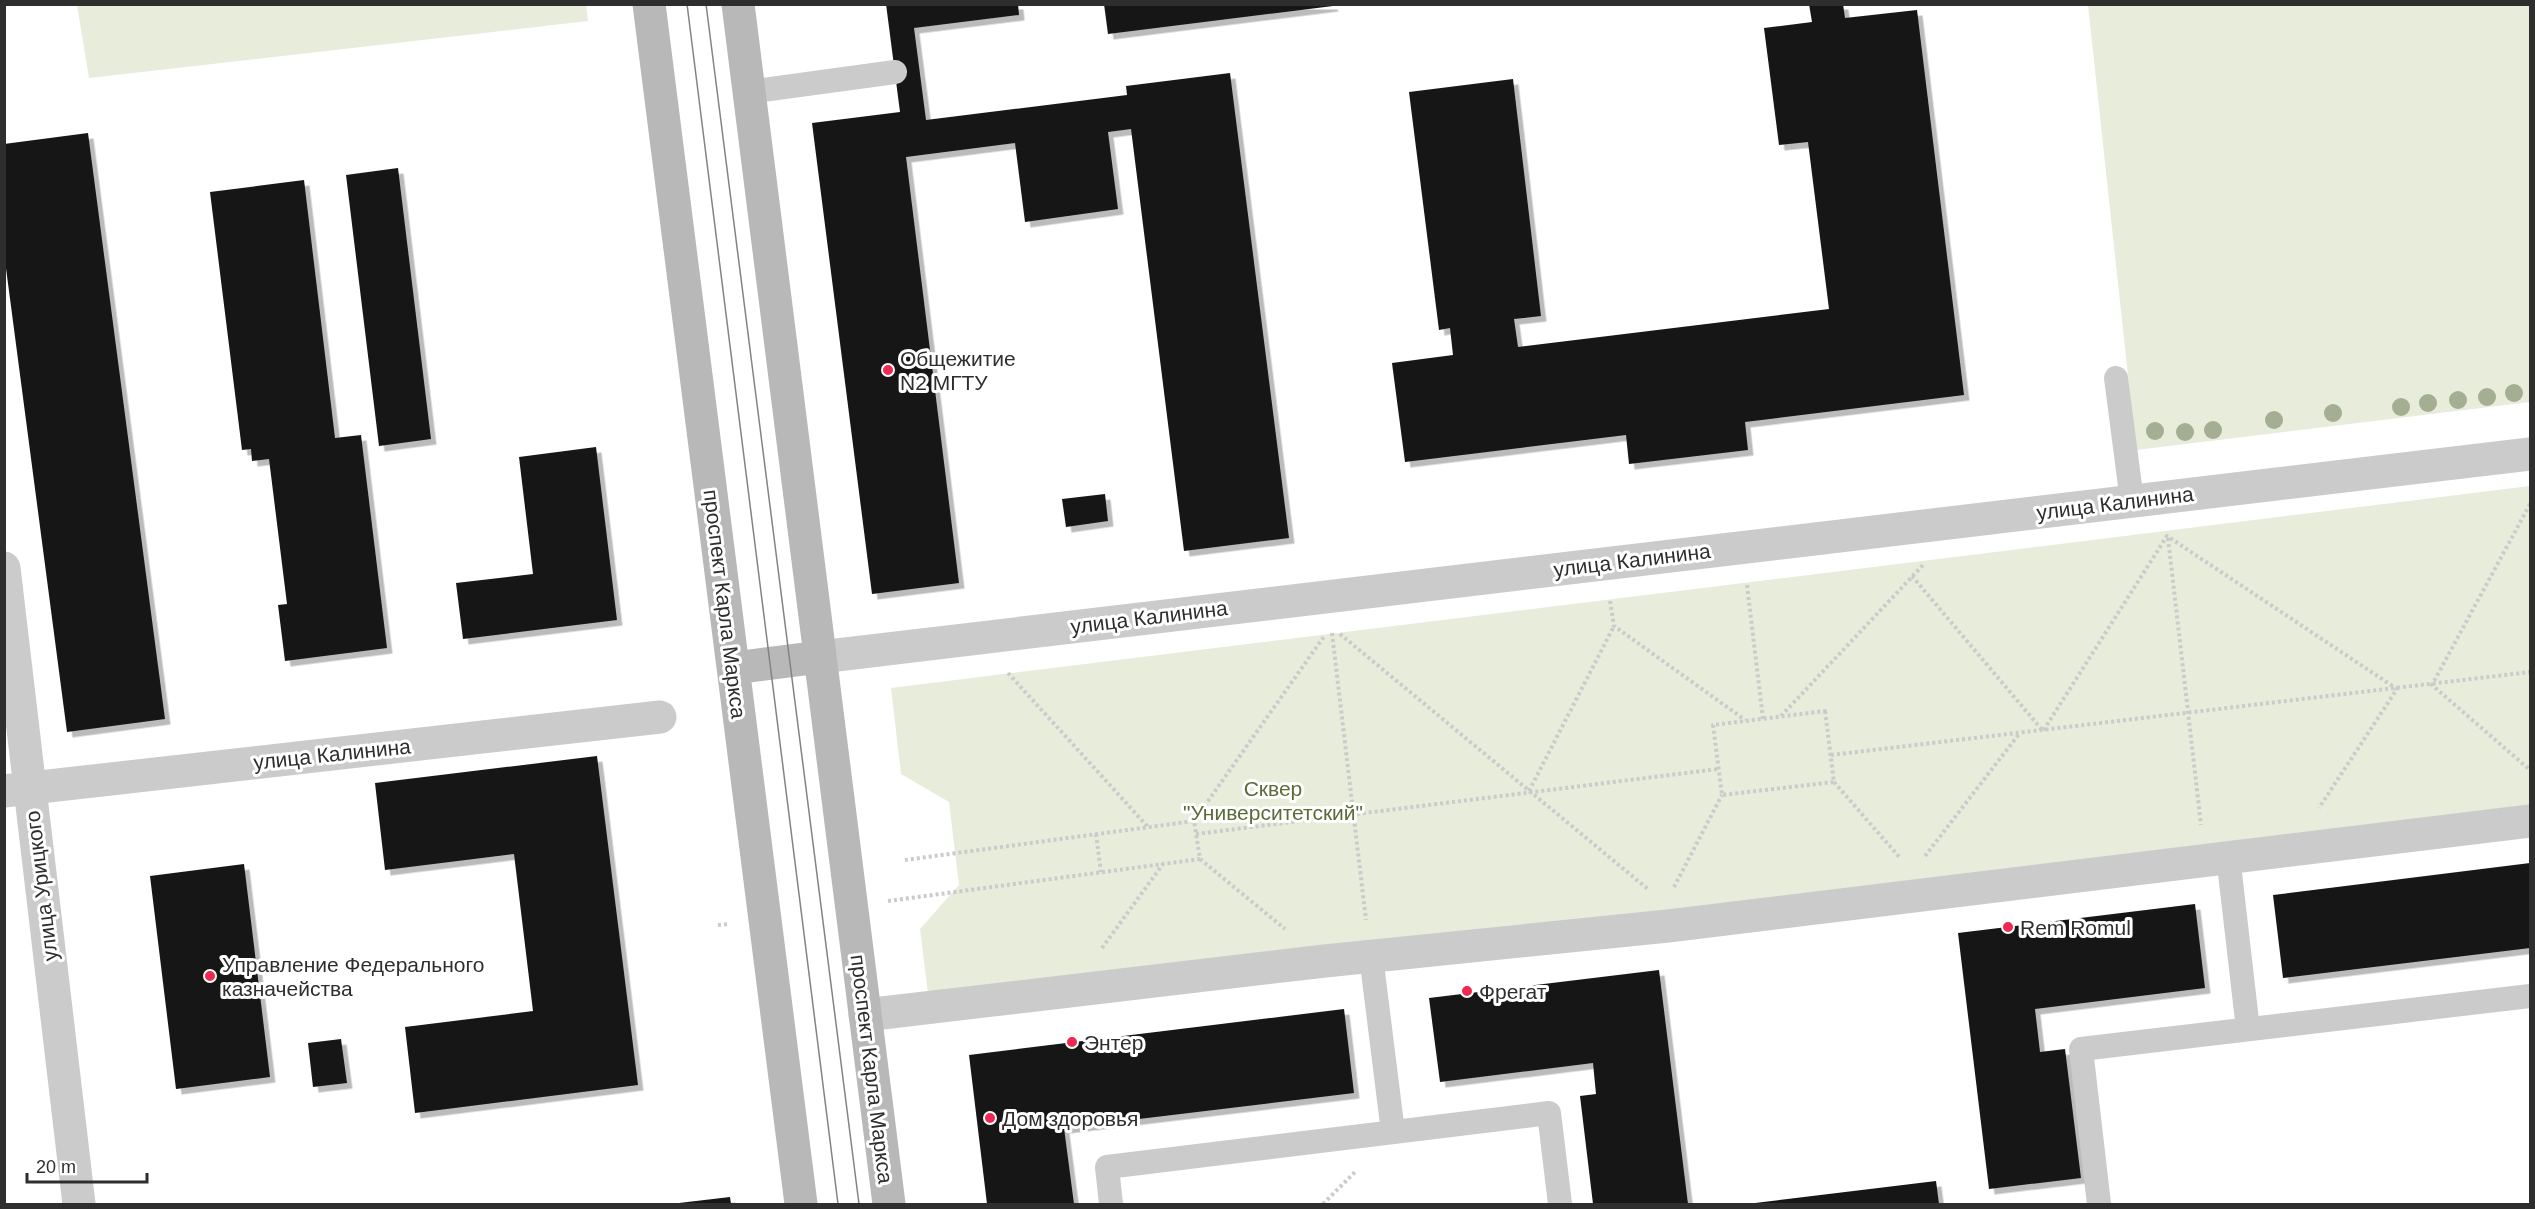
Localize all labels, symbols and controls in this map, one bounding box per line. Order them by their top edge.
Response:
place label: Общежитие N2 МГТУ [900,347,1016,394]
marker: Общежитие N2 МГТУ [881,363,895,377]
street label: улица Калинина [2035,482,2195,524]
street label: проспект Карла Маркса [700,488,750,720]
street label: улица Калинина [1552,539,1712,581]
street label: улица Калинина [1069,596,1229,638]
street label: улица Калинина [252,734,412,774]
park label: Сквер "Университетский" [1183,777,1363,824]
street label: улица Урицкого [20,809,62,963]
place label: Rem Romul [2020,916,2131,939]
marker: Rem Romul [2001,920,2015,934]
place label: Управление Федерального казначейства [222,953,484,1000]
street label: проспект Карла Маркса [847,953,897,1185]
marker: Управление Федерального казначейства [203,969,217,983]
place label: Фрегат [1479,980,1547,1003]
marker: Фрегат [1460,984,1474,998]
place label: Энтер [1084,1031,1143,1054]
marker: Энтер [1065,1035,1079,1049]
place label: Дом здоровья [1002,1107,1138,1130]
marker: Дом здоровья [983,1111,997,1125]
scale bar [27,1146,147,1184]
text: 20 m [36,1157,76,1177]

